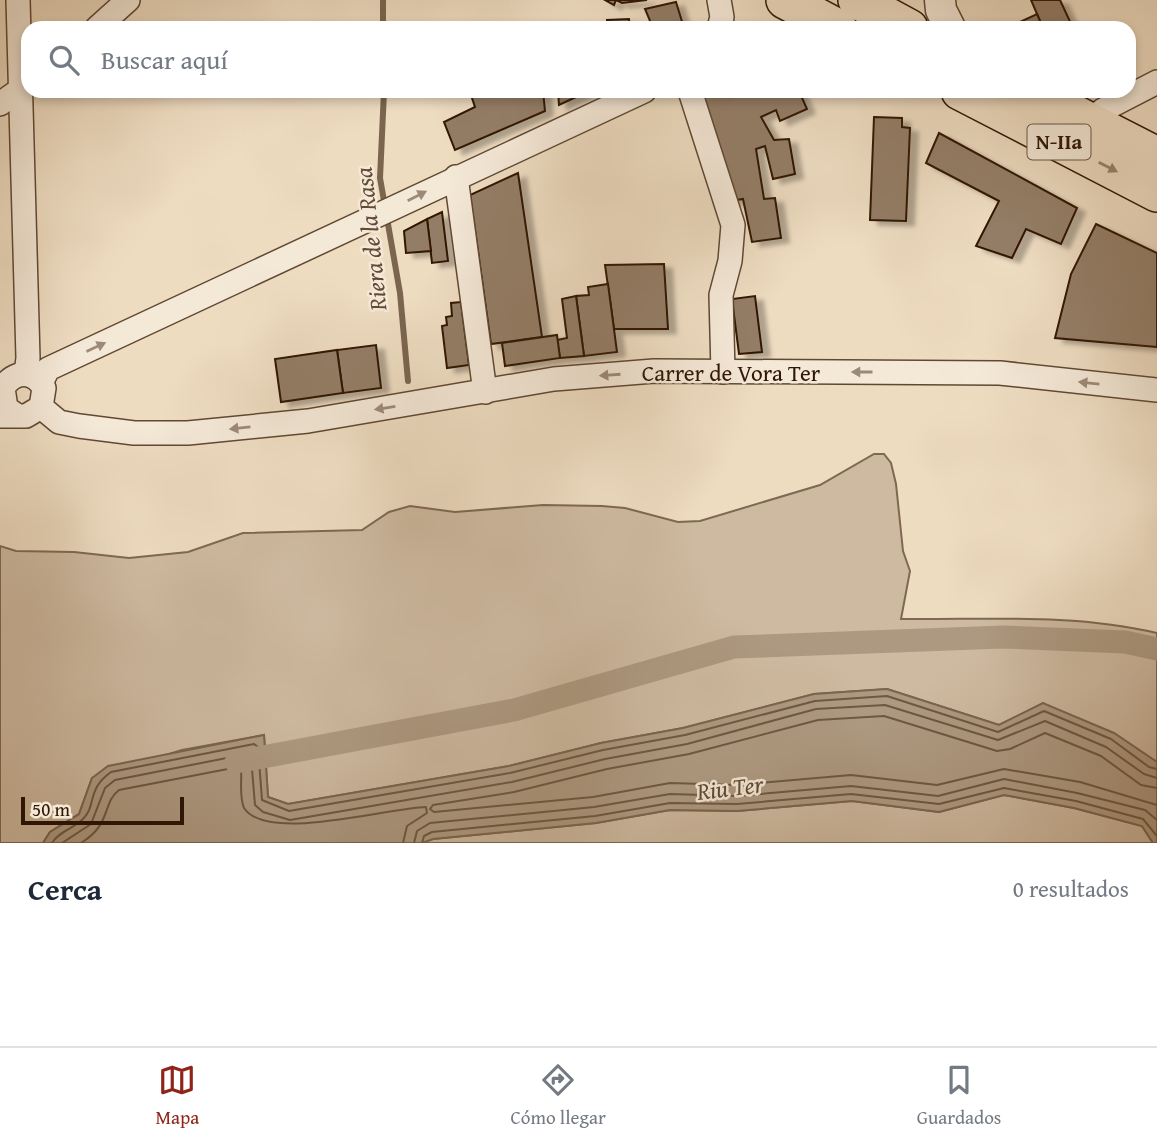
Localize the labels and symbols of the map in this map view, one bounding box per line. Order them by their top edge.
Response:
road number: N-IIa [1028,124,1090,160]
one-way arrow [1098,162,1118,173]
water label: Riera de la Rasa [346,166,396,314]
one-way arrow [407,190,427,201]
one-way arrow [86,341,106,353]
street label: Carrer de Vora Ter [642,356,821,389]
one-way arrow [851,366,873,378]
one-way arrow [599,370,621,381]
one-way arrow [1078,377,1100,388]
one-way arrow [374,403,396,414]
one-way arrow [229,423,251,434]
water label: Riu Ter [694,766,766,809]
scale bar [21,794,184,826]

